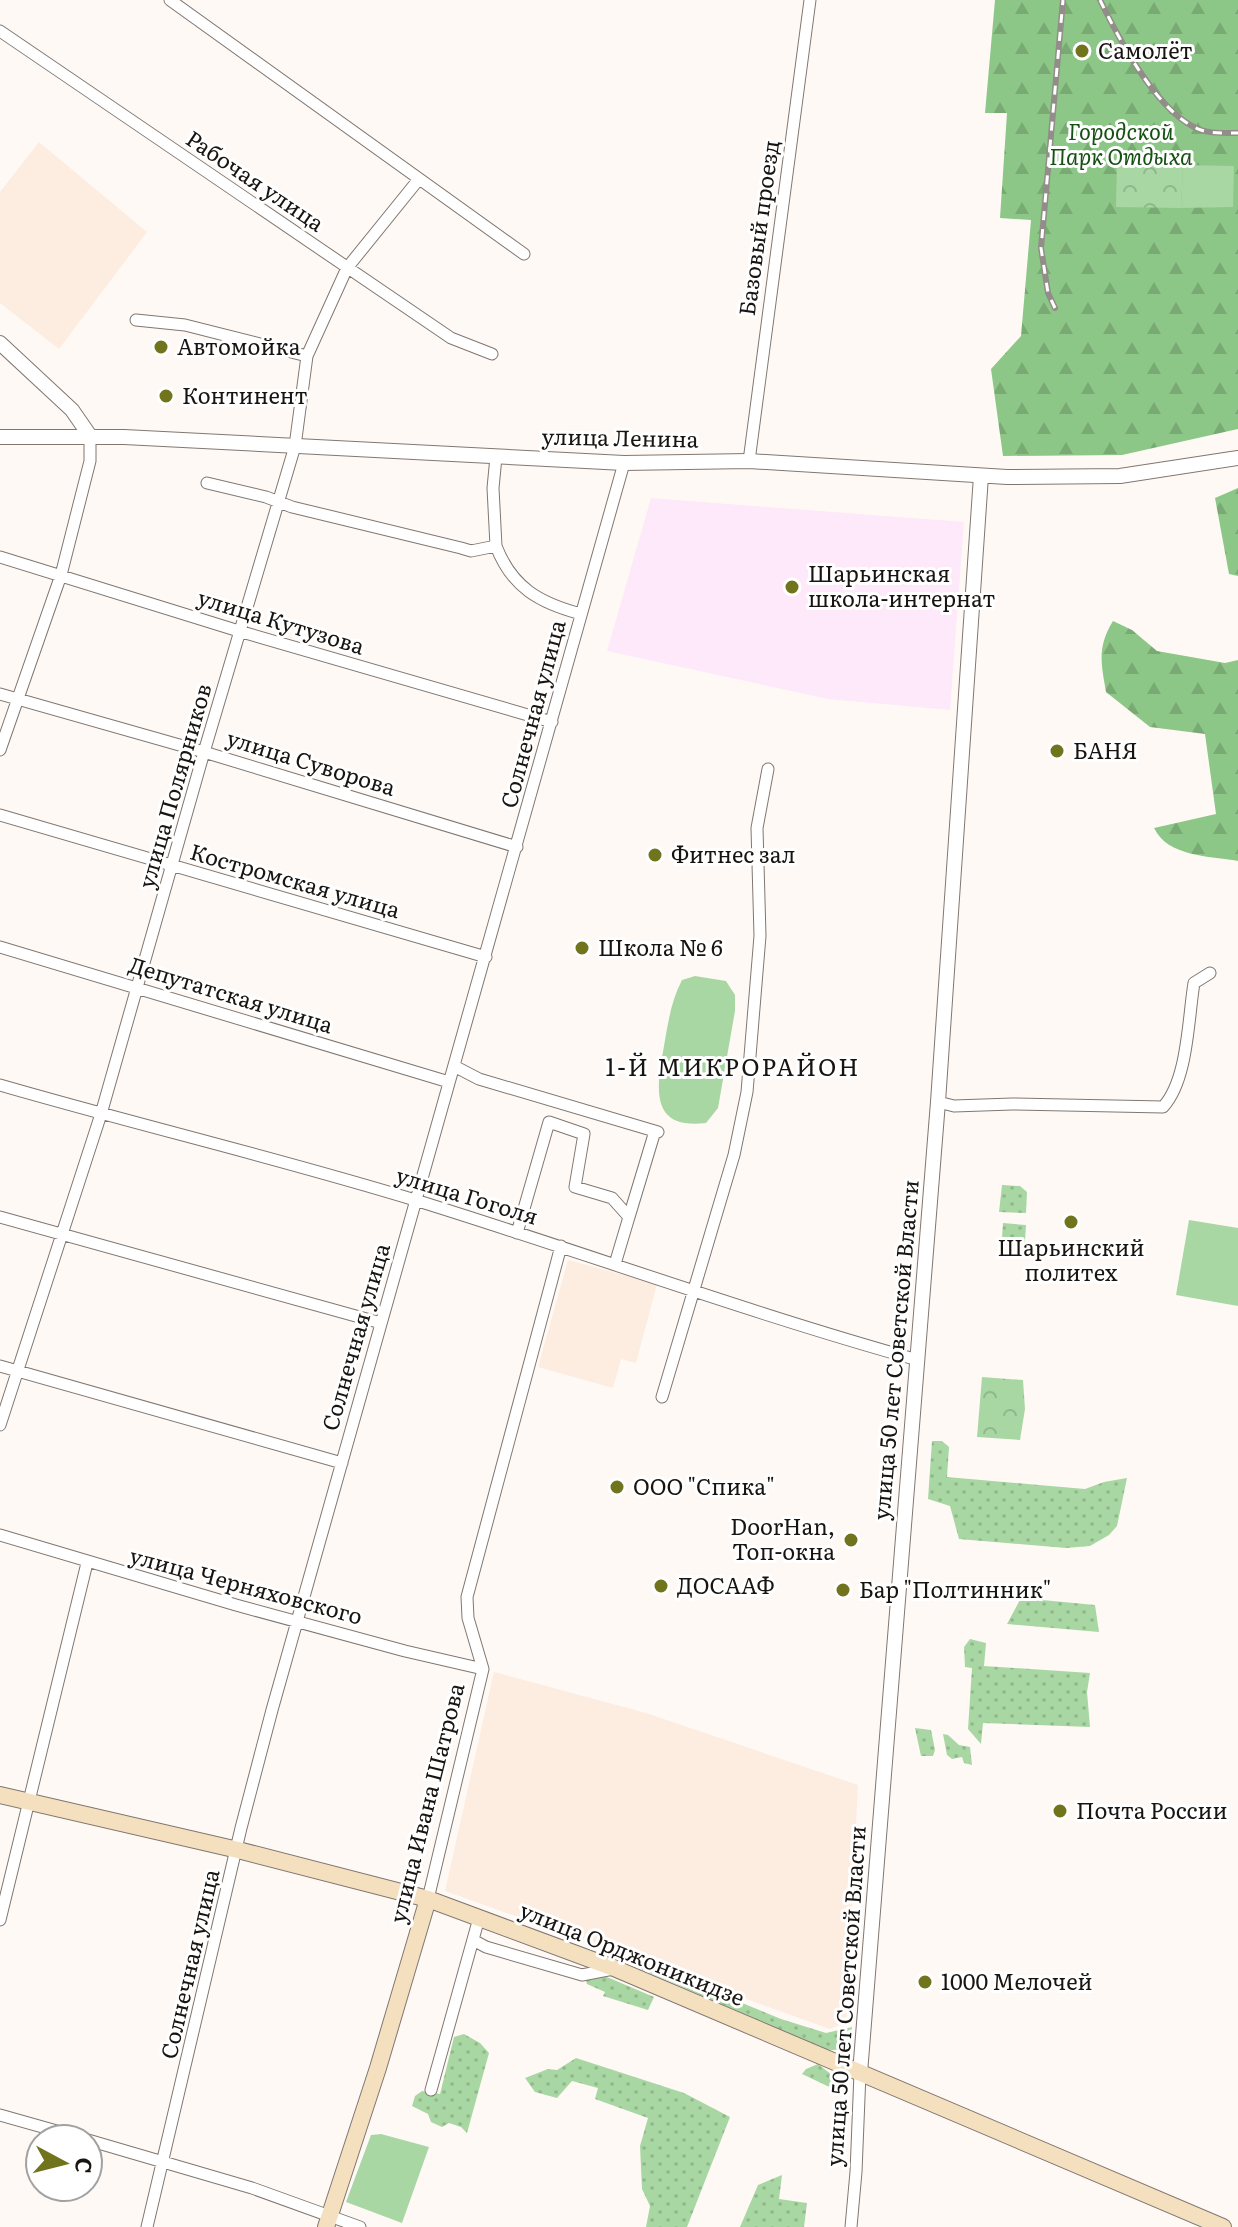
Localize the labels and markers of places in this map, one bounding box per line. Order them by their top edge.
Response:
place label: Самолёт [1098,33,1193,66]
marker: Самолёт [1073,42,1091,60]
place label: Автомойка [177,329,301,362]
marker: Автомойка [152,338,170,356]
place label: Континент [182,378,308,411]
marker: Континент [157,387,175,405]
place label: Шарьинская школа-интернат [808,556,996,614]
marker: Шарьинская школа-интернат [783,578,801,596]
place label: БАНЯ [1073,733,1138,766]
marker: БАНЯ [1048,742,1066,760]
place label: Фитнес зал [671,837,795,870]
marker: Фитнес зал [646,846,664,864]
place label: Школа № 6 [598,930,723,963]
marker: Школа № 6 [573,939,591,957]
marker: Шарьинский политех [1062,1213,1080,1231]
place label: Шарьинский политех [998,1230,1144,1288]
place label: ООО "Спика" [633,1469,775,1502]
marker: ООО "Спика" [608,1478,626,1496]
place label: DoorHan, Топ-окна [730,1509,835,1567]
marker: DoorHan, Топ-окна [842,1531,860,1549]
place label: ДОСААФ [677,1568,775,1601]
place label: Бар "Полтинник" [859,1572,1051,1605]
marker: ДОСААФ [652,1577,670,1595]
marker: Бар "Полтинник" [834,1581,852,1599]
place label: Почта России [1076,1793,1228,1826]
marker: Почта России [1051,1802,1069,1820]
place label: 1000 Мелочей [941,1964,1093,1997]
marker: 1000 Мелочей [916,1973,934,1991]

